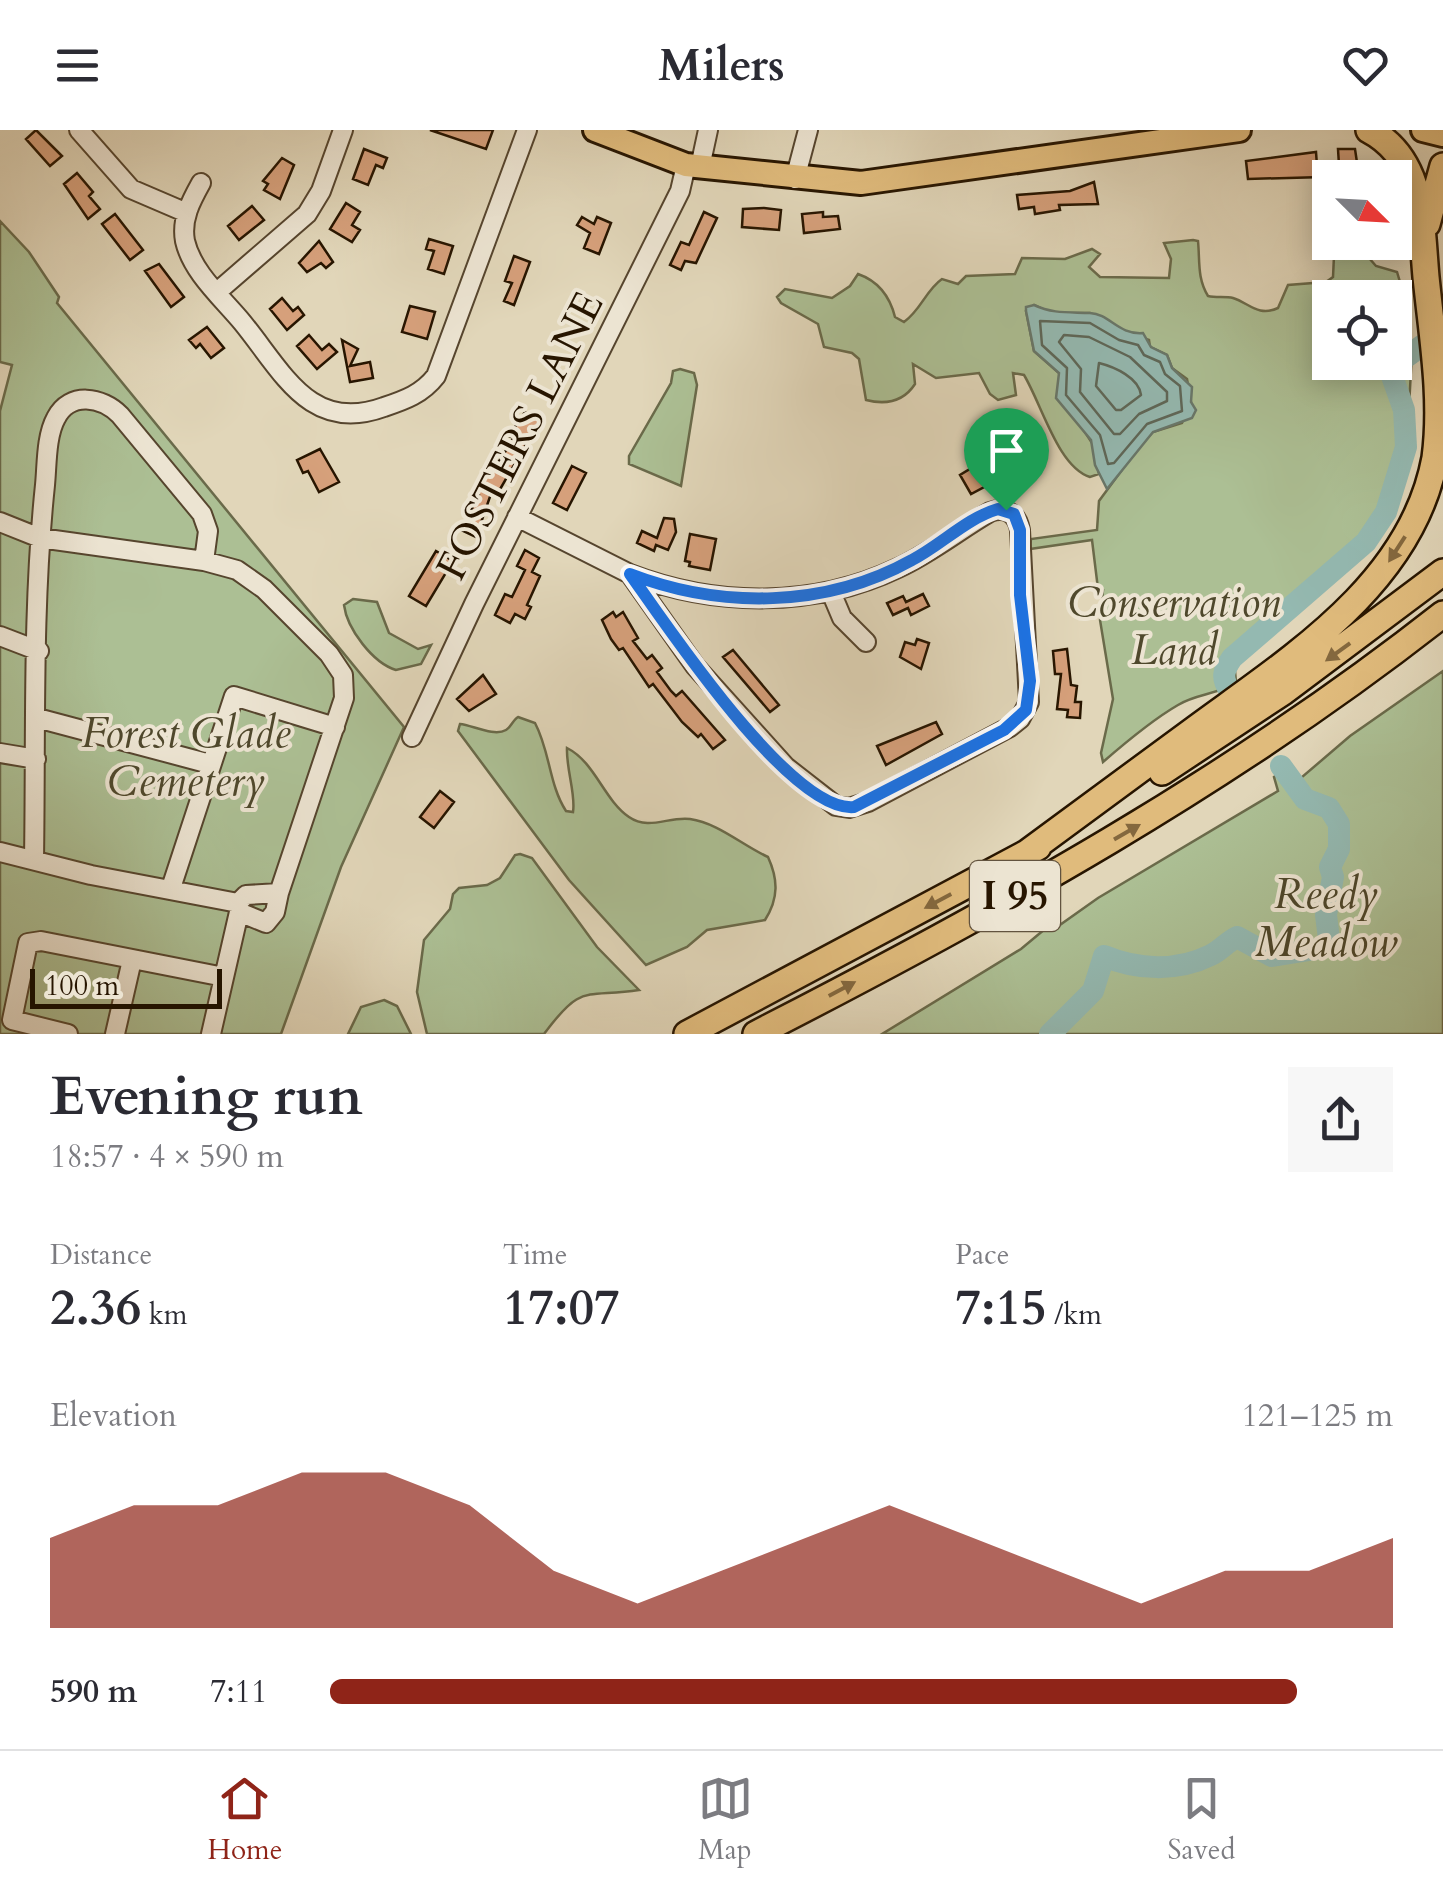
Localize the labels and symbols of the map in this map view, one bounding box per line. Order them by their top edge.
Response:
north arrow [1312,160,1412,260]
street label: FOSTERS LANE [423,282,617,590]
pin [964,408,1049,511]
one-way arrow [1389,535,1407,562]
park label: Conservation Land [1068,574,1281,679]
one-way arrow [1325,642,1351,662]
park label: Forest Glade Cemetery [82,705,291,810]
one-way arrow [1113,824,1141,841]
road number: I 95 [970,861,1060,931]
park label: Reedy Meadow [1255,866,1398,971]
one-way arrow [923,892,952,909]
scale bar [30,964,222,1008]
one-way arrow [828,980,857,997]

